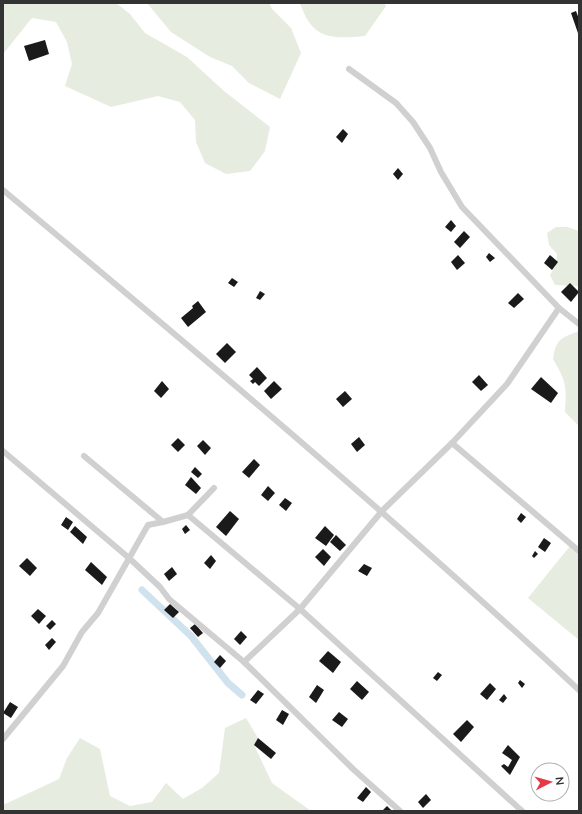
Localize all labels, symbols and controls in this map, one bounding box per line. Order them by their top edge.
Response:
north arrow [530,762,570,802]
text: N [553,776,567,786]

